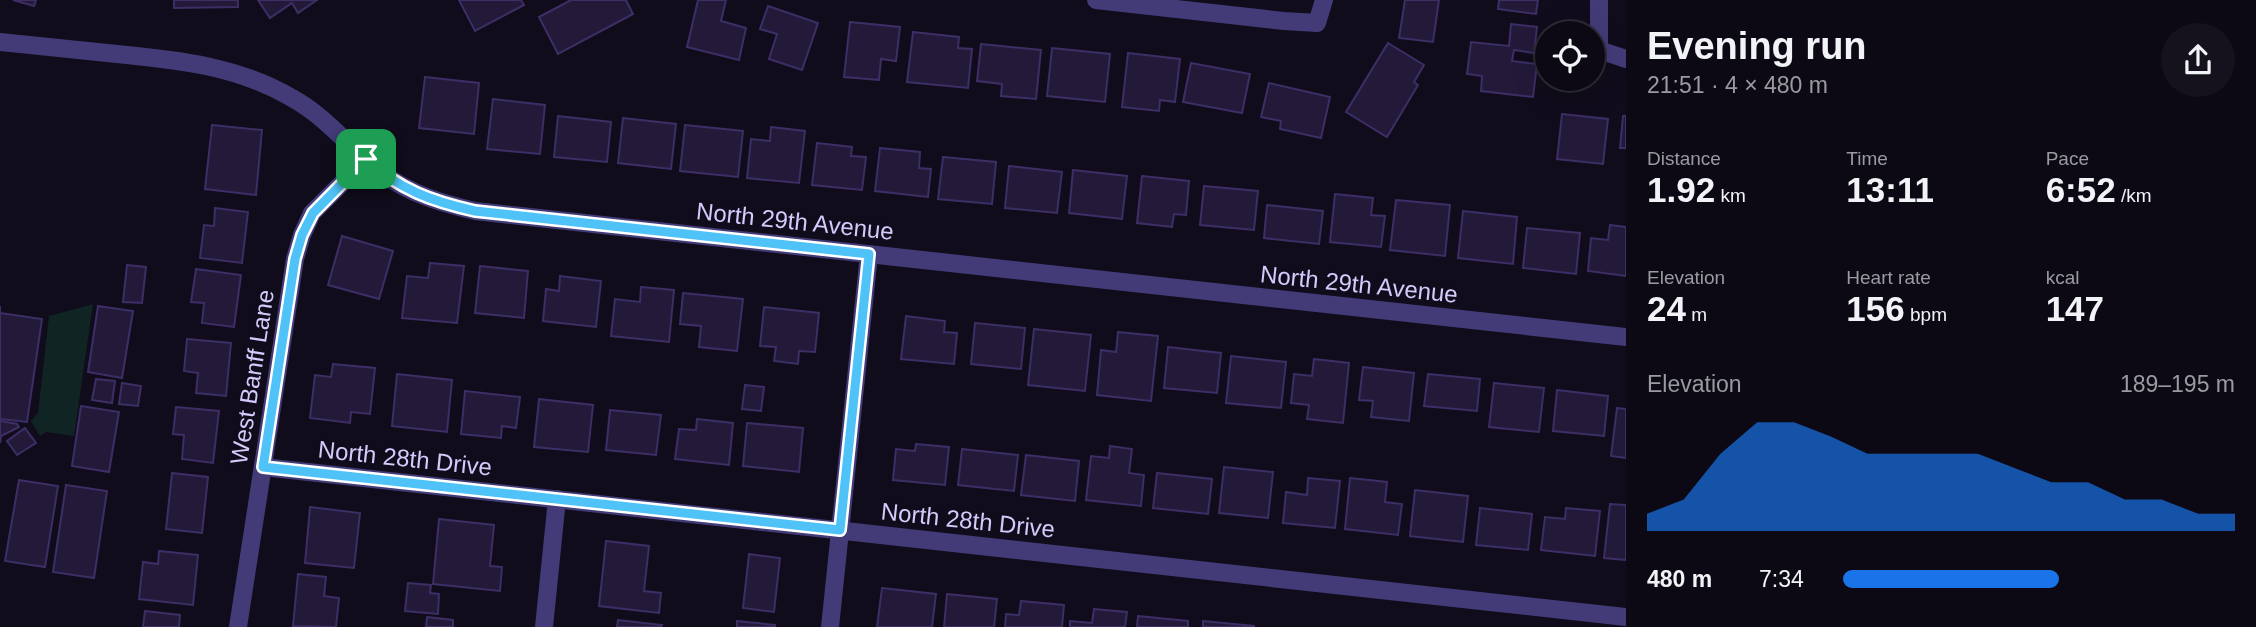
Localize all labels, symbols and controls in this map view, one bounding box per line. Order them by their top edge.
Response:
map controls [1535,21,1605,91]
button: locate [1535,21,1605,91]
button: share [2161,23,2235,97]
text: Evening run [1647,25,1867,67]
text: 21:51 · 4 × 480 m [1647,72,1828,98]
pin [336,129,396,189]
icon: arrive [347,140,385,178]
text: Distance [1647,148,1721,169]
text: Time [1846,148,1888,169]
text: Pace [2046,148,2089,169]
text: 1.92 [1647,170,1715,209]
text: 13:11 [1846,170,1934,209]
text: 6:52 [2046,170,2116,209]
text: km [1715,185,1746,206]
text: /km [2116,185,2152,206]
street label: North 29th Avenue [695,197,895,245]
street label: North 29th Avenue [1259,260,1459,308]
text: Elevation [1647,267,1725,288]
text: Heart rate [1846,267,1931,288]
text: kcal [2046,267,2079,288]
street label: West Banff Lane [225,288,279,466]
text: 24 [1647,289,1686,328]
text: 156 [1846,289,1905,328]
text: 147 [2046,289,2104,328]
text: m [1686,304,1707,325]
text: bpm [1905,304,1947,325]
text: Elevation [1647,371,1742,397]
text: 189–195 m [2120,371,2235,397]
street label: North 28th Drive [317,435,493,481]
street label: North 28th Drive [880,497,1056,543]
text: 480 m [1647,566,1712,592]
text: 7:34 [1759,566,1804,592]

